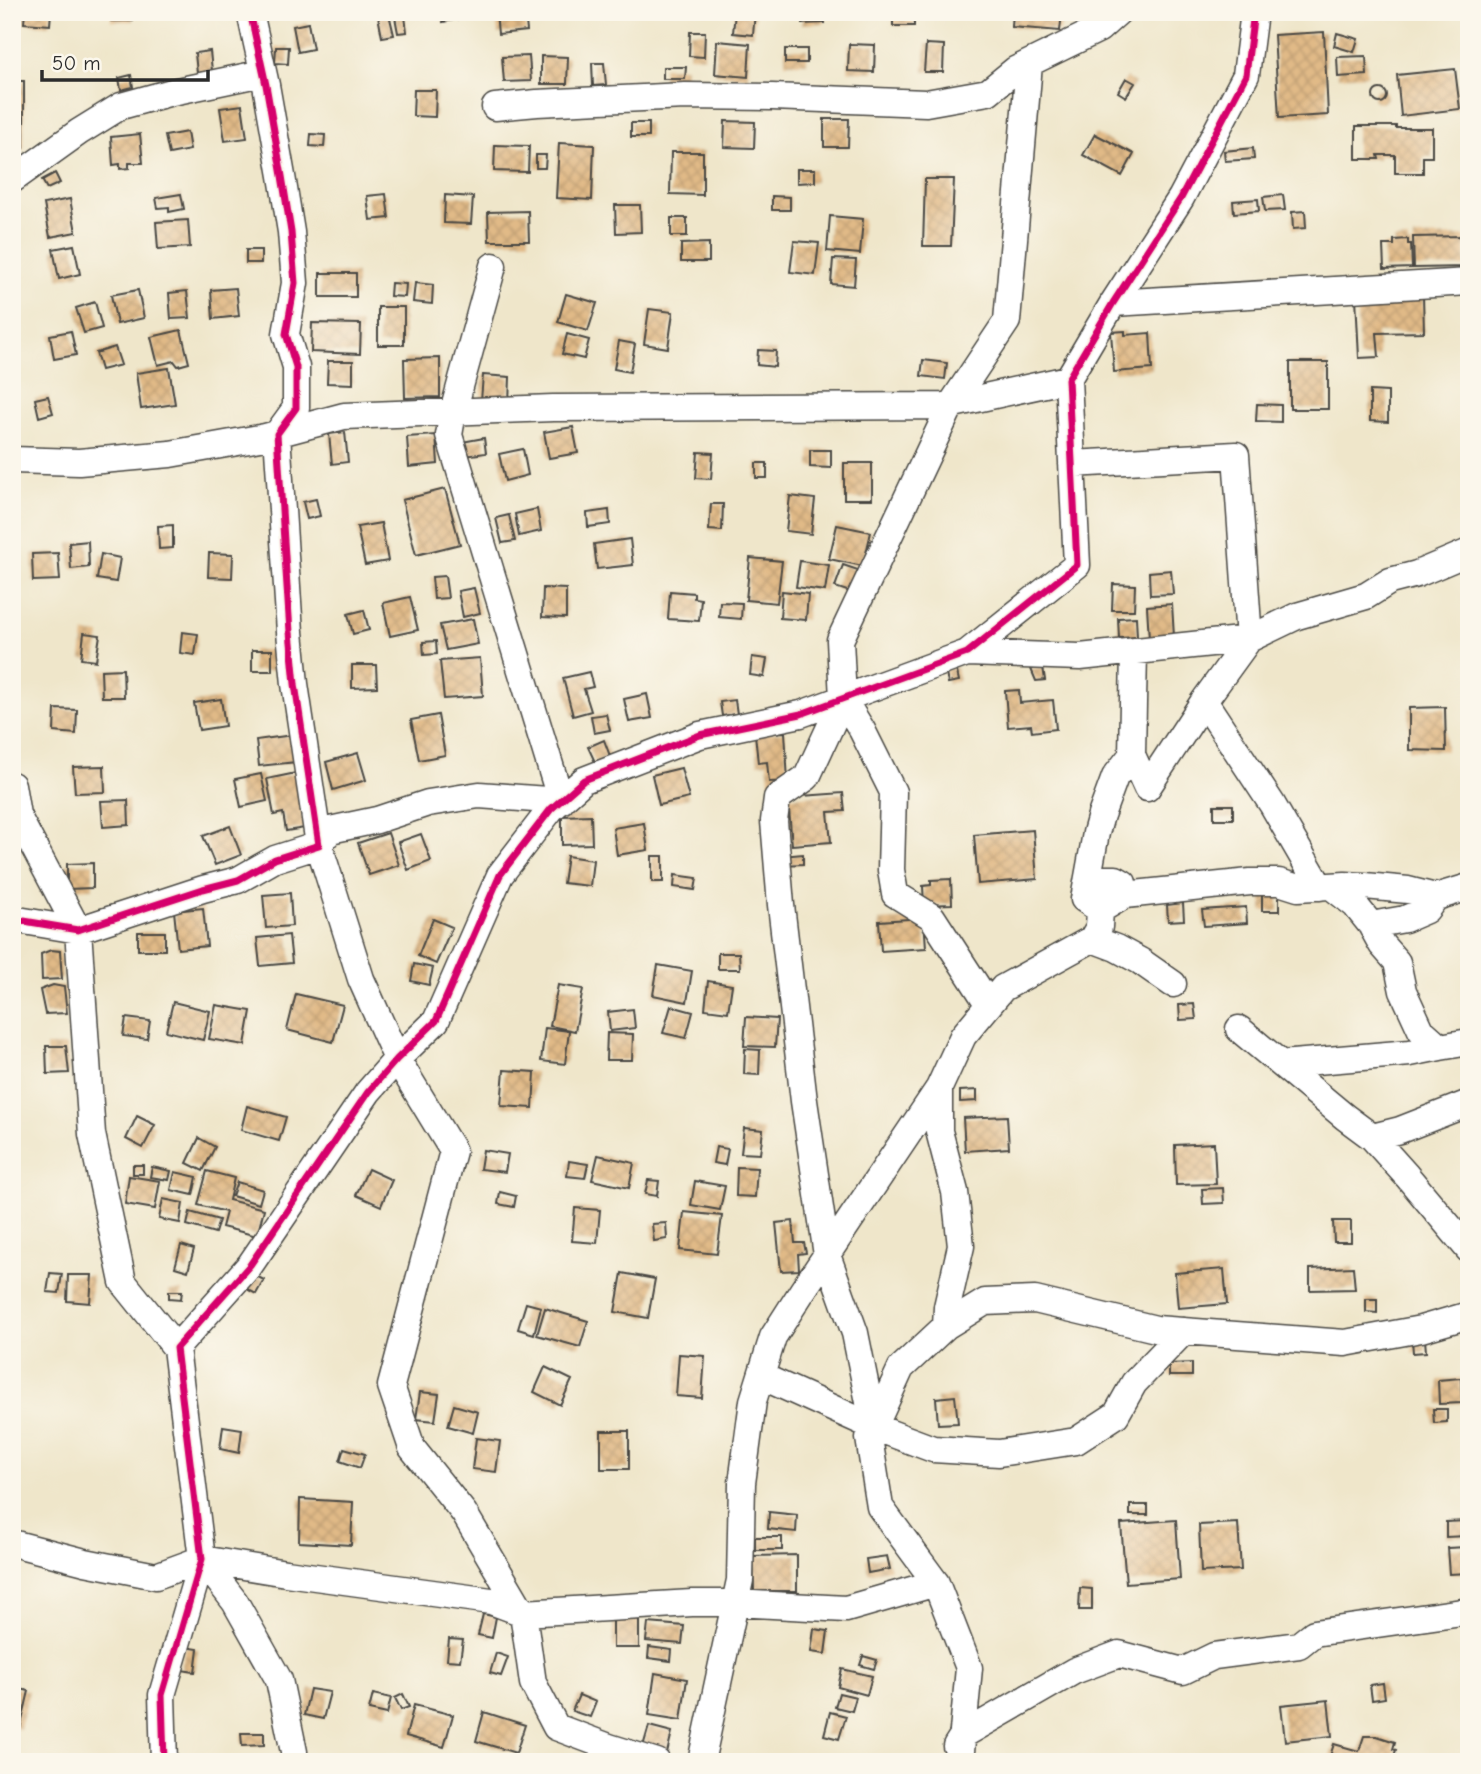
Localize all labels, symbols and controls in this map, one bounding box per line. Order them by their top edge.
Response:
scale bar [42,38,208,82]
text: 50 m [52,51,101,75]

